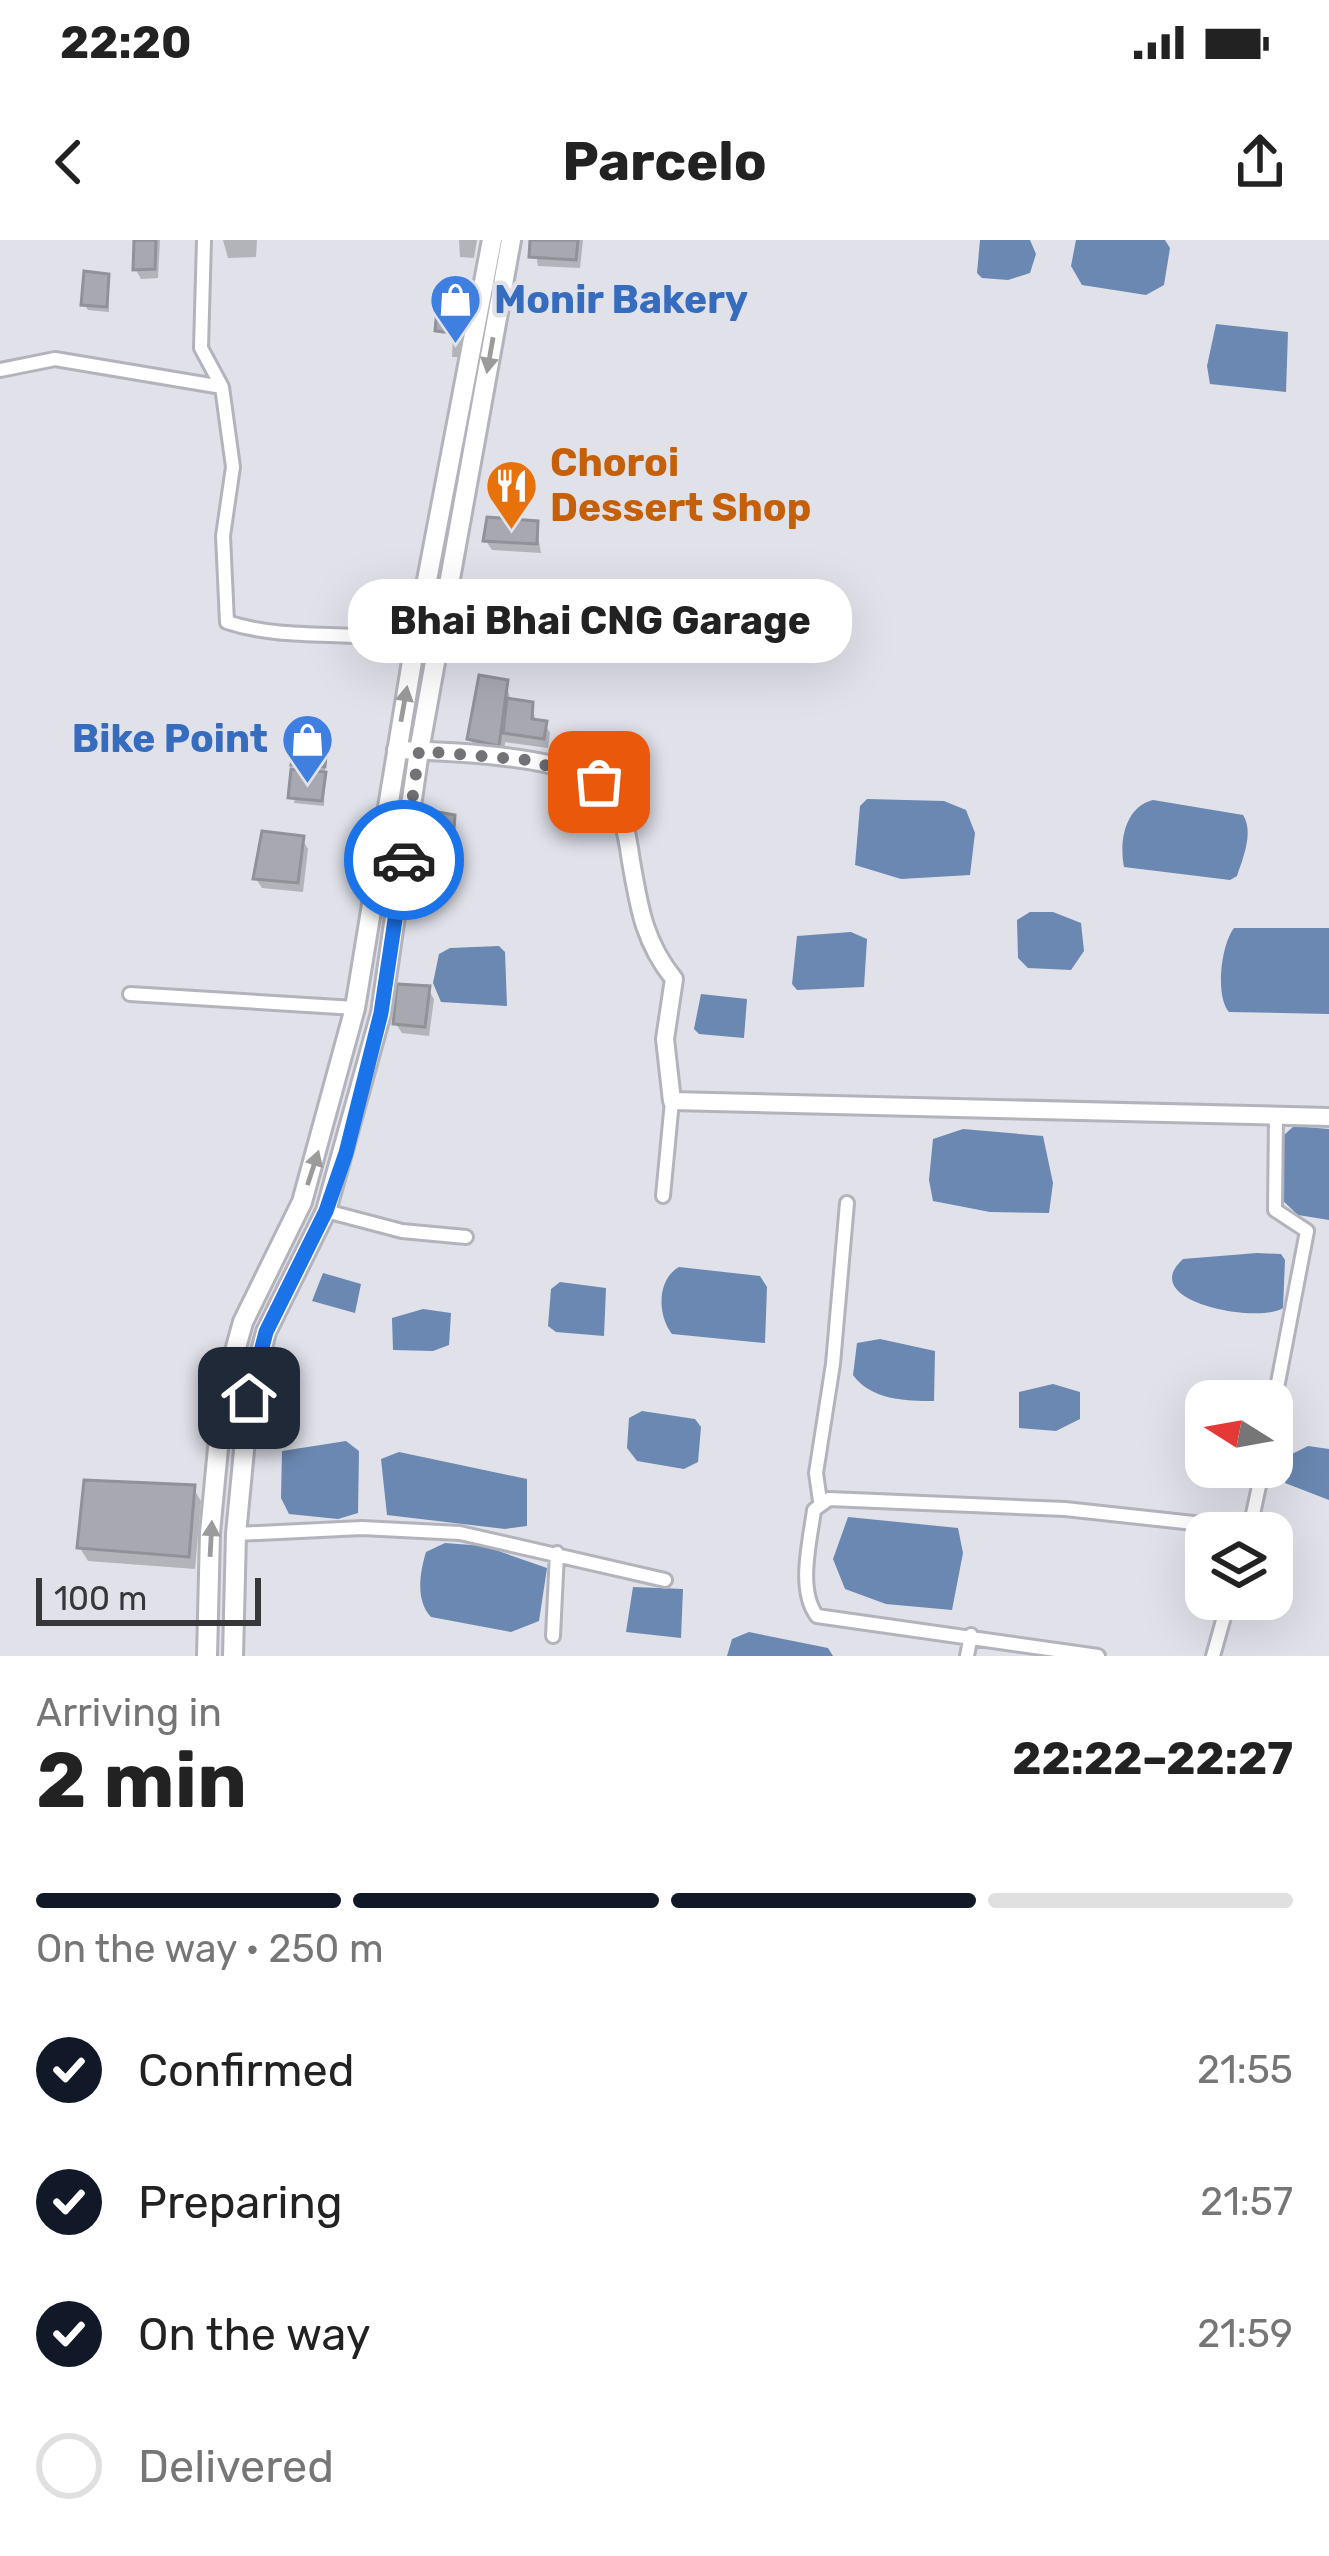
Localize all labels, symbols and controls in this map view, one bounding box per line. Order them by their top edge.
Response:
text: 22:20 [60,16,192,69]
icon: back [36,129,102,195]
icon: share [1227,129,1293,195]
text: Parcelo [562,130,767,194]
shop icon: Monir Bakery [427,272,483,346]
place label: Monir Bakery [494,277,748,323]
one-way arrow [480,337,499,374]
place label: Choroi Dessert Shop [550,440,811,531]
restaurant icon: Choroi Dessert Shop [483,457,539,531]
callout: Bhai Bhai CNG Garage [347,578,851,662]
text: Bhai Bhai CNG Garage [389,598,811,644]
one-way arrow [395,684,414,722]
shop icon: Bike Point [279,711,335,785]
place label: Bike Point [72,716,268,762]
pin [548,731,650,833]
icon: bag [566,749,632,815]
courier [344,800,464,920]
icon: car [371,827,437,893]
one-way arrow [305,1149,324,1186]
pin [198,1347,300,1449]
icon: home [216,1365,282,1431]
north arrow [1185,1380,1293,1488]
map controls [1185,1380,1293,1620]
button: layers [1185,1512,1293,1620]
one-way arrow [201,1519,220,1557]
scale bar [36,1572,261,1625]
text: 100 m [54,1579,147,1618]
text: Arriving in [36,1690,222,1736]
text: 22:22–22:27 [1012,1732,1293,1785]
text: 2 min [36,1734,247,1827]
text: On the way · 250 m [36,1926,384,1972]
icon: check [36,2037,102,2103]
text: Confirmed [138,2044,355,2097]
text: 21:55 [1197,2047,1293,2093]
icon: check [36,2169,102,2235]
text: Preparing [138,2176,343,2229]
text: 21:57 [1200,2179,1293,2225]
icon: check [36,2301,102,2367]
text: On the way [138,2308,371,2361]
text: 21:59 [1197,2311,1293,2357]
text: Delivered [138,2440,334,2493]

